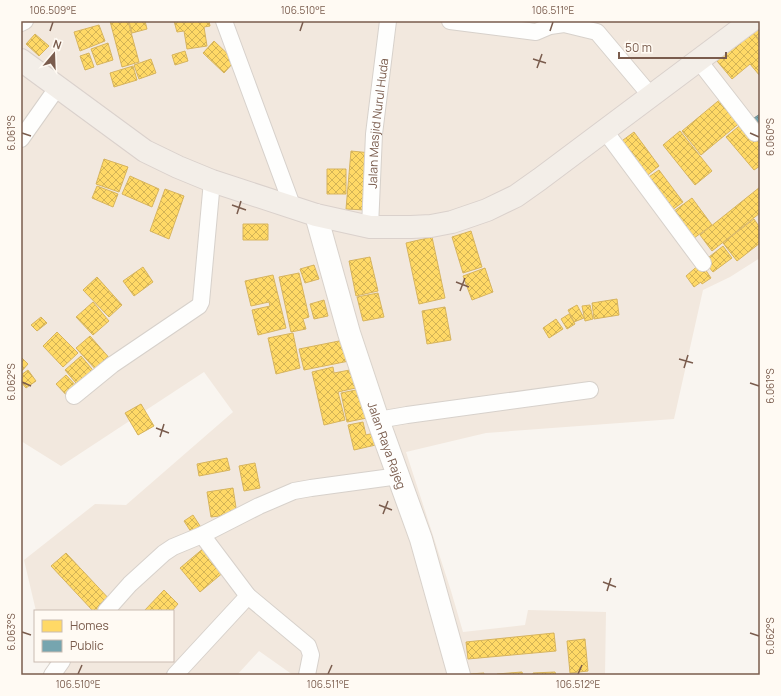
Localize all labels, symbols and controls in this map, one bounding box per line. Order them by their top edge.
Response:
text: 106.509°E [29,3,77,17]
text: 106.510°E [281,3,326,17]
text: 106.511°E [532,3,575,17]
north arrow [34,34,74,74]
scale bar [619,34,726,60]
text: N [51,36,64,52]
text: 50 m [625,39,652,56]
street label: Jalan Masjid Nurul Huda [363,57,392,189]
text: 6.061°S [4,115,18,151]
text: 6.060°S [763,118,777,156]
text: 6.062°S [4,363,18,401]
text: 6.061°S [763,368,777,404]
street label: Jalan Raya Rajeg [364,399,411,491]
legend [34,610,174,662]
text: 6.063°S [4,613,18,651]
text: Homes [70,617,109,634]
text: 6.062°S [763,617,777,655]
text: Public [70,637,104,654]
text: 106.510°E [56,677,101,691]
text: 106.511°E [307,677,350,691]
text: 106.512°E [556,677,600,691]

